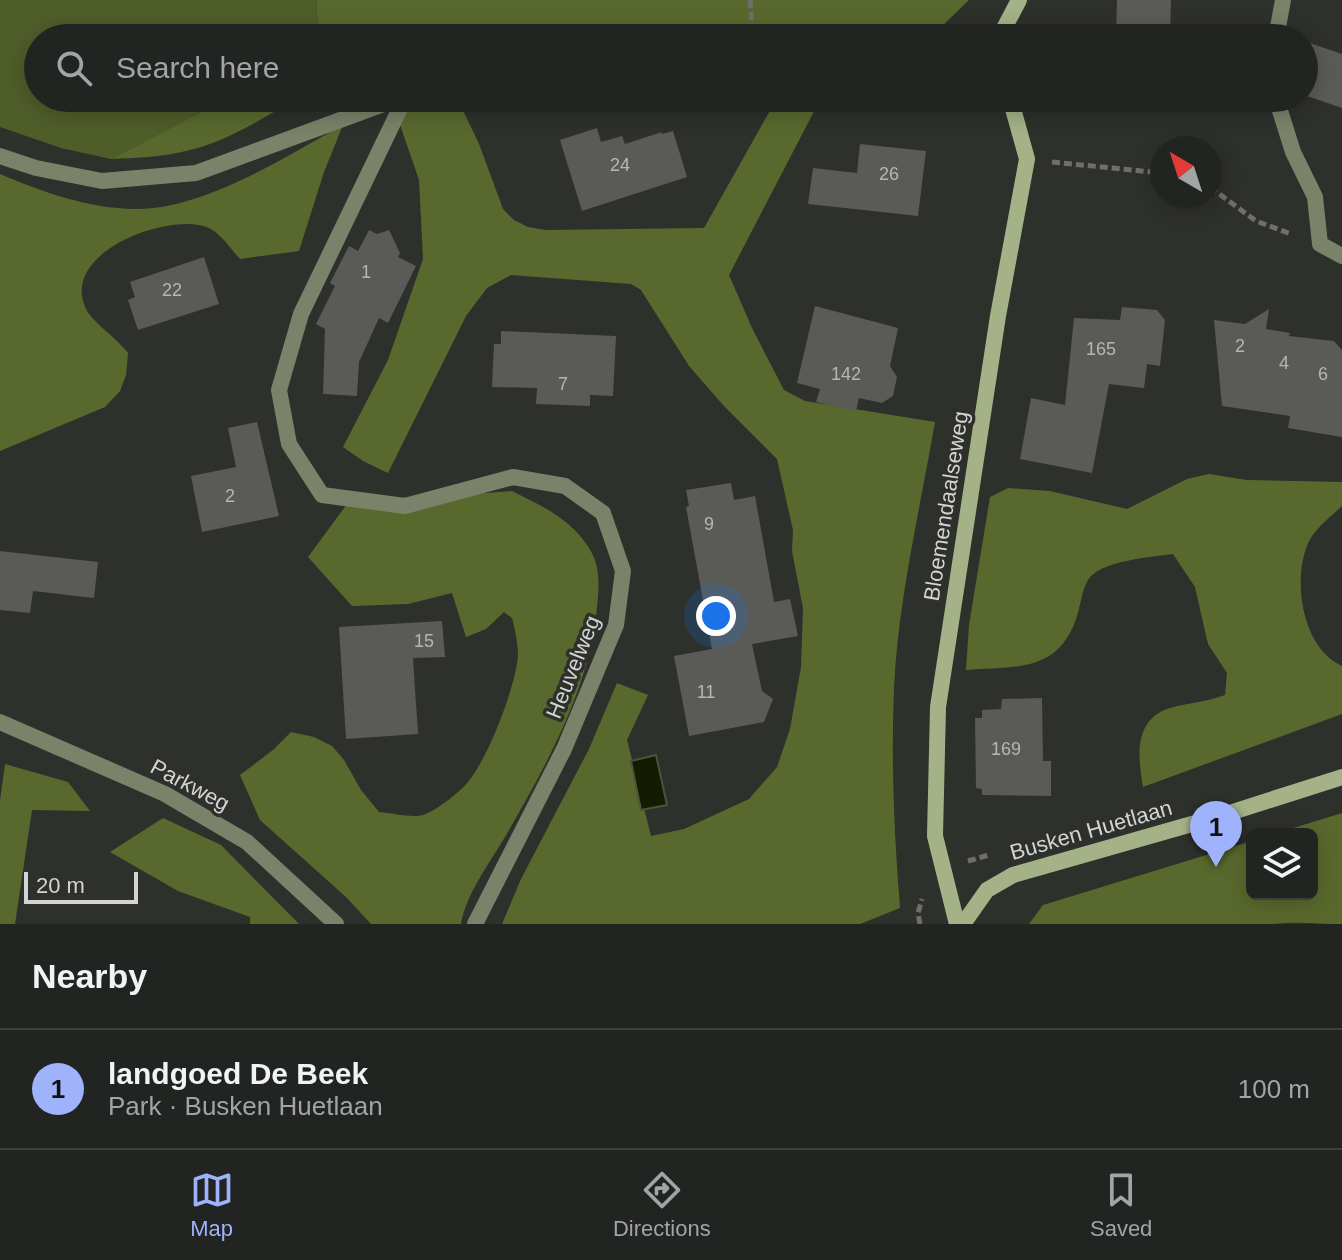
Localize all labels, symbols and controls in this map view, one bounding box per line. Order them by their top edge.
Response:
search box [24,24,1318,112]
icon: search [52,46,96,90]
text: Search here [116,51,279,84]
north arrow [1150,136,1222,208]
house number: 24 [610,155,630,175]
house number: 26 [879,164,899,184]
house number: 1 [361,262,371,282]
house number: 22 [162,280,182,300]
house number: 2 [1235,336,1245,356]
house number: 165 [1086,339,1116,359]
house number: 4 [1279,353,1289,373]
house number: 142 [831,364,861,384]
house number: 6 [1318,364,1328,384]
house number: 7 [558,374,568,394]
street label: Bloemendaalseweg [919,409,973,603]
house number: 2 [225,486,235,506]
house number: 9 [704,514,714,534]
your location [696,596,736,636]
street label: Heuvelweg [541,612,605,722]
house number: 15 [414,631,434,651]
house number: 11 [697,682,715,702]
house number: 169 [991,739,1021,759]
street label: Parkweg [146,754,234,816]
street label: Busken Huetlaan [1007,795,1175,865]
pin: 1 [1190,801,1242,867]
map controls [1246,828,1318,900]
button: layers [1246,828,1318,900]
scale bar [24,868,138,904]
text: 20 m [36,873,85,898]
text: Nearby [32,957,147,995]
text: landgoed De Beek [108,1057,368,1090]
text: 1 [51,1074,65,1104]
text: 100 m [1238,1074,1310,1104]
text: Park · Busken Huetlaan [108,1091,383,1121]
tab: Map [190,1168,234,1242]
tab: Directions [613,1168,711,1242]
tab: Saved [1090,1168,1152,1242]

